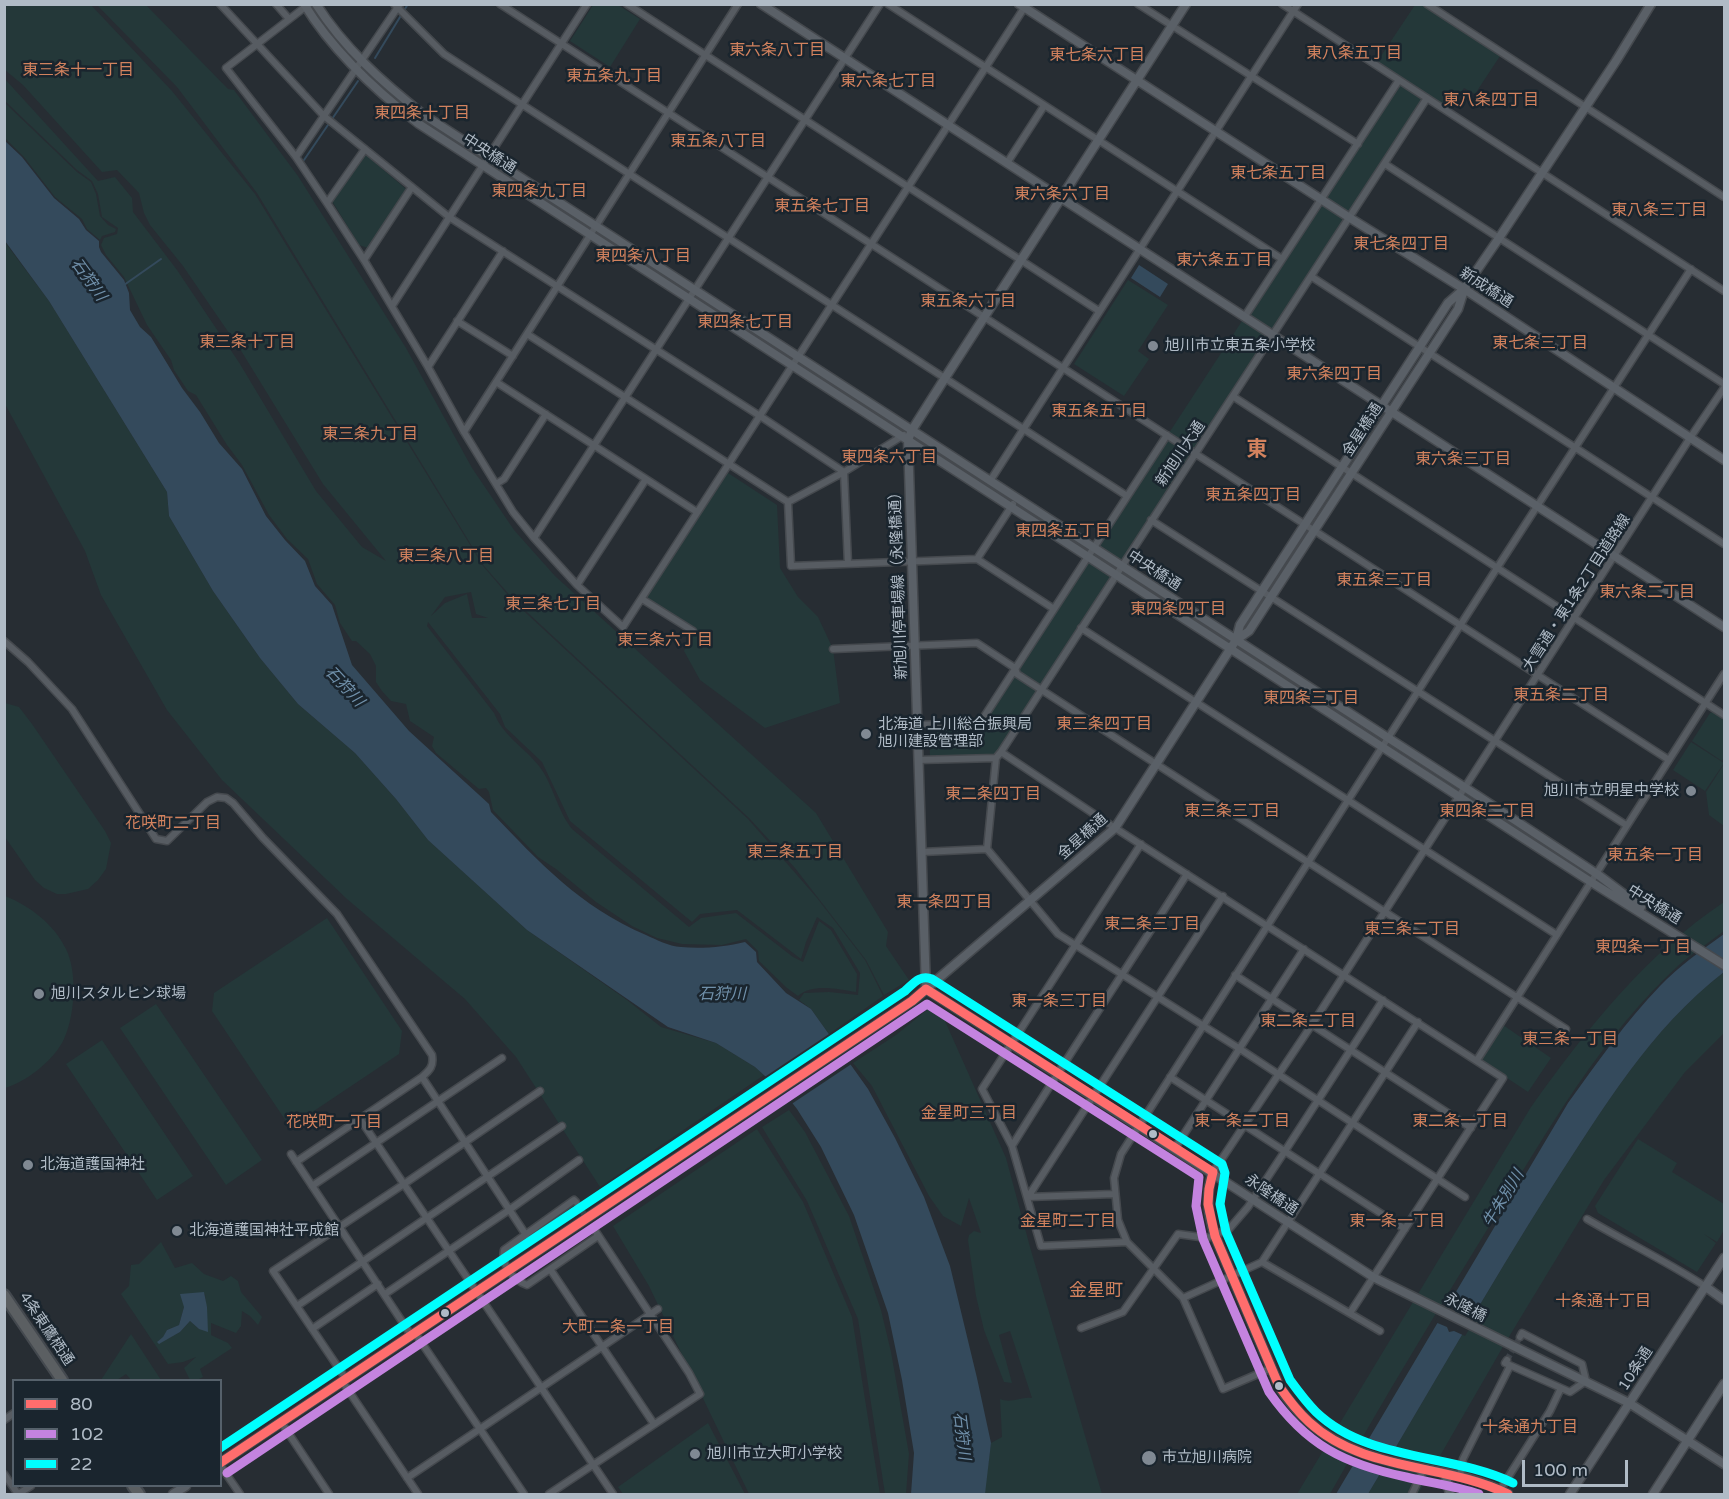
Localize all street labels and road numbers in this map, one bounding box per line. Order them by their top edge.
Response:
street label: 中央橋通 [459,130,519,178]
street label: 新成橋通 [1456,264,1516,312]
street label: 金星橋通 [1339,400,1387,460]
street label: 新旭川大通 [1153,418,1209,490]
street label: 新旭川停車場線（永隆橋通） [887,484,911,680]
street label: 大雪通・東1条2丁目道路線 [1519,511,1635,675]
street label: 中央橋通 [1124,547,1184,595]
street label: 金星橋通 [1055,810,1111,864]
street label: 中央橋通 [1624,881,1684,929]
street label: 永隆橋通 [1241,1171,1301,1219]
street label: 4条東鷹栖通 [15,1289,77,1369]
street label: 永隆橋 [1441,1290,1489,1326]
street label: 10条通 [1615,1344,1657,1394]

